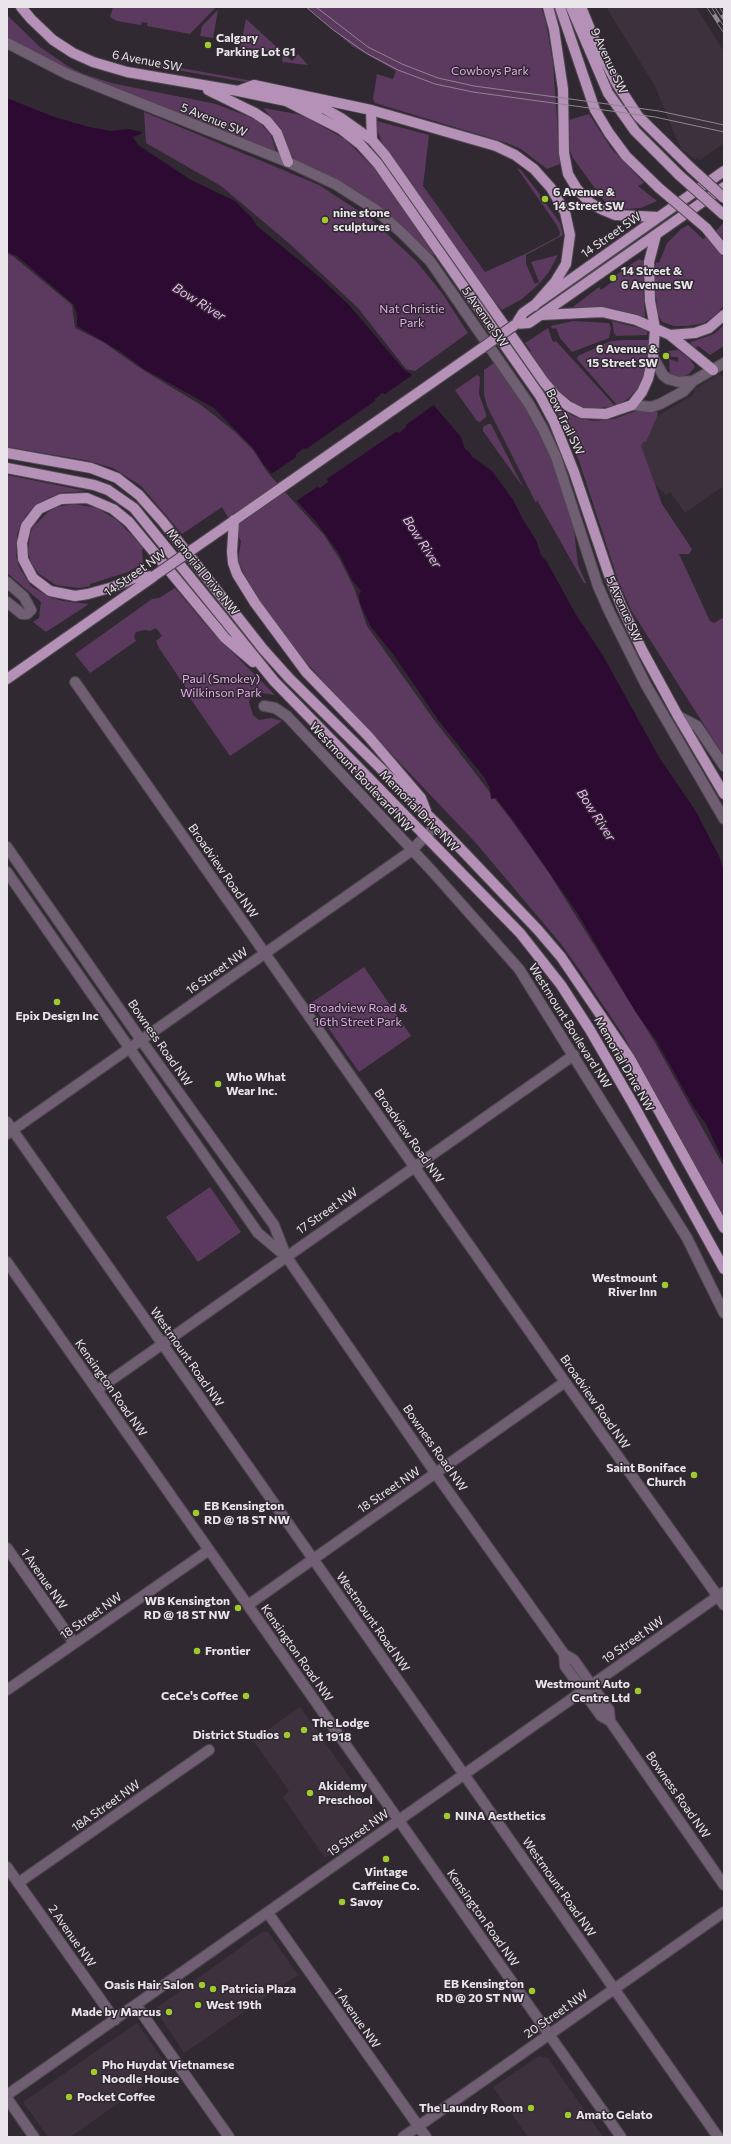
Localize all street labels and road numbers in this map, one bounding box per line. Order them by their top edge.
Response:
street label: 9 Avenue SW [587,26,631,96]
street label: 6 Avenue SW [111,47,183,75]
street label: 5 Avenue SW [179,100,249,140]
street label: 14 Street SW [578,209,644,261]
street label: 5 Avenue SW [459,284,511,350]
street label: Bow Trail SW [543,387,587,457]
street label: Memorial Drive NW [164,526,242,618]
street label: 14 Street NW [101,546,169,600]
street label: 5 Avenue SW [603,574,645,644]
street label: Westmount Boulevard NW [306,719,416,835]
street label: Memorial Drive NW [376,767,462,855]
street label: Broadview Road NW [185,821,261,921]
street label: 16 Street NW [183,944,251,998]
street label: Westmount Boulevard NW [526,961,614,1091]
street label: Bowness Road NW [125,997,195,1089]
street label: Memorial Drive NW [591,1014,657,1114]
street label: Broadview Road NW [371,1086,447,1186]
street label: 17 Street NW [294,1185,360,1237]
street label: Westmount Road NW [147,1304,227,1410]
street label: Kensington Road NW [72,1337,150,1439]
street label: Broadview Road NW [557,1352,633,1452]
street label: Bowness Road NW [400,1402,470,1494]
street label: 18 Street NW [355,1464,423,1516]
street label: 1 Avenue NW [18,1546,70,1612]
street label: Westmount Road NW [333,1569,413,1675]
street label: 18 Street NW [57,1589,125,1643]
street label: Kensington Road NW [258,1602,336,1704]
street label: 19 Street NW [599,1613,667,1667]
street label: Bowness Road NW [643,1749,713,1841]
street label: 18A Street NW [69,1777,143,1835]
street label: 19 Street NW [324,1806,392,1860]
street label: Westmount Road NW [519,1834,599,1940]
street label: Kensington Road NW [444,1867,522,1969]
street label: 2 Avenue NW [45,1902,99,1970]
street label: 1 Avenue NW [331,1985,383,2051]
street label: 20 Street NW [521,1987,591,2041]

